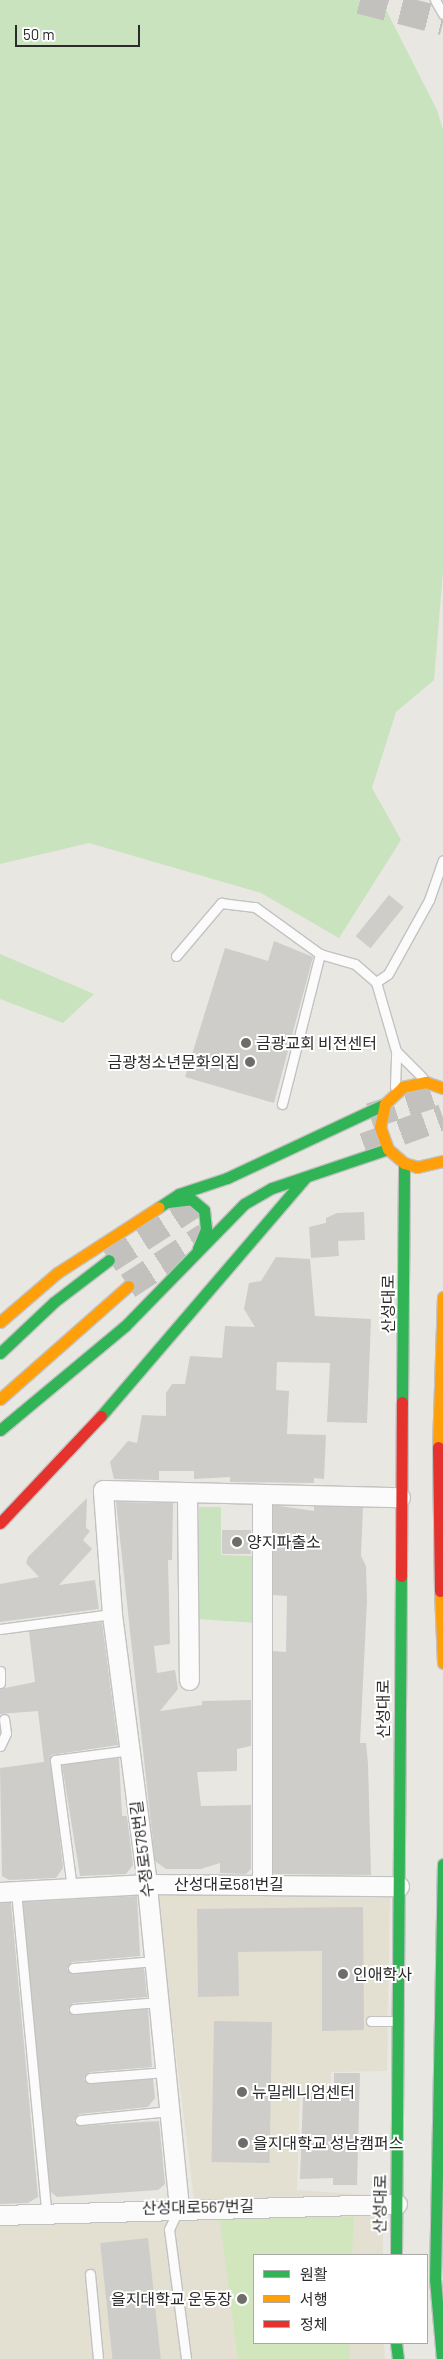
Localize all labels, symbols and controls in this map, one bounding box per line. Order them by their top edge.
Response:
scale bar [18,15,142,47]
text: 50 m [23,25,55,43]
place label: 금광교회 비전센터 [256,1033,377,1053]
marker: 금광교회 비전센터 [240,1037,252,1049]
place label: 금광청소년문화의집 [108,1052,240,1072]
marker: 금광청소년문화의집 [244,1056,256,1068]
street label: 산성대로 [378,1275,398,1333]
place label: 양지파출소 [247,1532,321,1552]
marker: 양지파출소 [231,1536,243,1548]
street label: 산성대로 [373,1680,393,1738]
street label: 수정로578번길 [127,1799,157,1899]
street label: 산성대로581번길 [174,1874,284,1894]
place label: 인애학사 [353,1964,412,1984]
marker: 인애학사 [337,1968,349,1980]
place label: 뉴밀레니엄센터 [252,2082,355,2102]
marker: 뉴밀레니엄센터 [236,2086,248,2098]
place label: 을지대학교 성남캠퍼스 [253,2133,403,2153]
marker: 을지대학교 성남캠퍼스 [237,2137,249,2149]
street label: 산성대로 [370,2174,390,2234]
street label: 산성대로567번길 [142,2196,254,2218]
legend [253,2254,428,2344]
text: 원활 [300,2265,328,2283]
place label: 을지대학교 운동장 [111,2289,232,2309]
text: 서행 [300,2290,328,2308]
marker: 을지대학교 운동장 [236,2293,248,2305]
text: 정체 [300,2315,328,2333]

